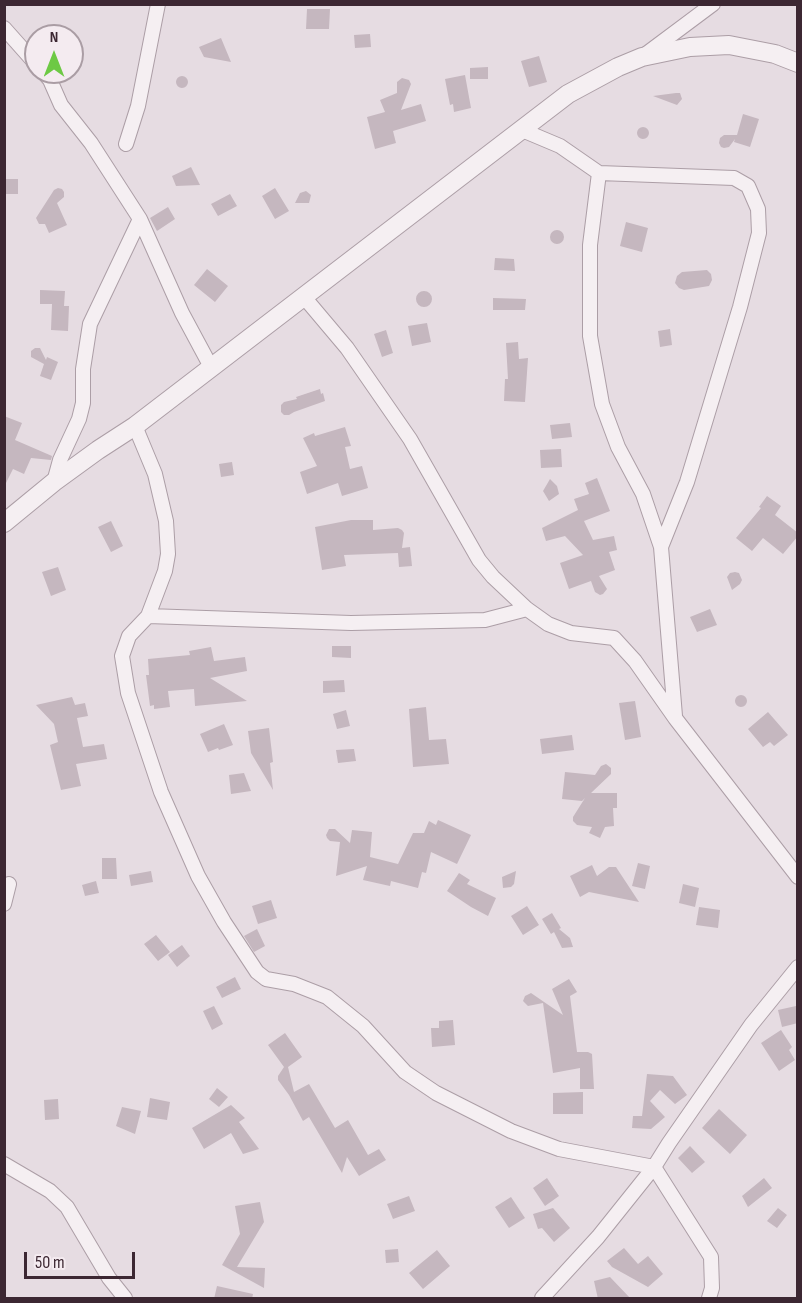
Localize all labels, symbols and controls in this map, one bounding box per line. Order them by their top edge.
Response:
north arrow [24,24,84,84]
text: N [50,28,58,47]
scale bar [27,1240,138,1278]
text: 50 m [35,1252,65,1273]

